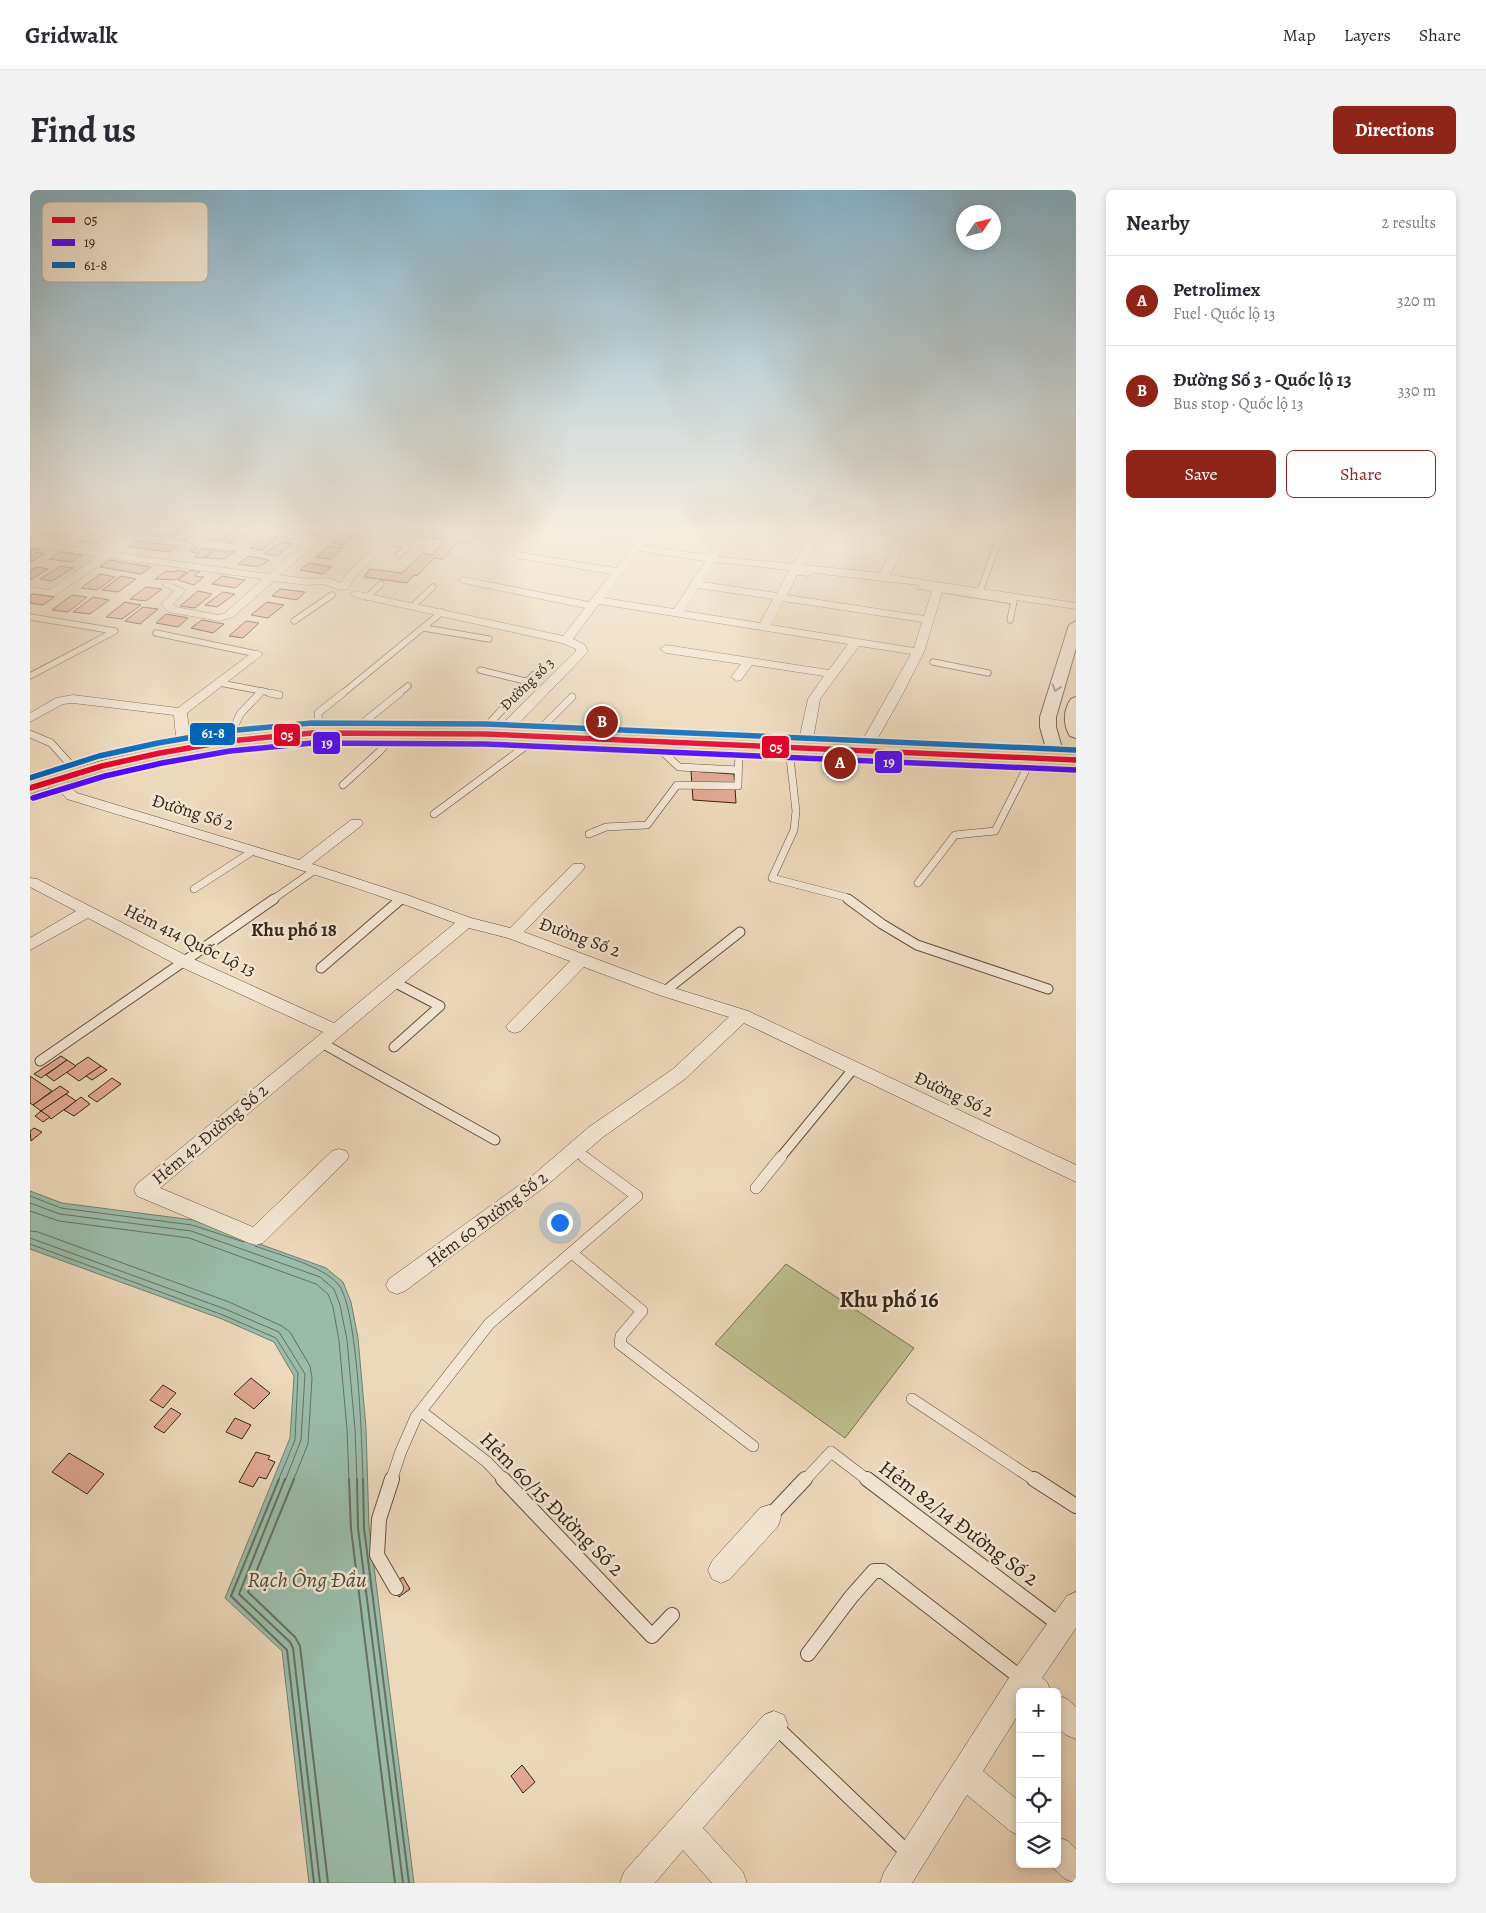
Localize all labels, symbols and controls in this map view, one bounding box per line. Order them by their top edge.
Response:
text: Gridwalk [25,19,118,51]
text: Map [1283,23,1316,47]
text: Layers [1344,23,1391,47]
text: Share [1419,23,1461,47]
text: Find us [30,106,136,154]
button: Directions [1333,106,1456,154]
legend [42,202,208,282]
north arrow [956,205,1001,250]
text: Nearby [1126,209,1189,237]
text: 05 [84,211,97,230]
text: 2 results [1381,212,1436,234]
text: 19 [84,233,95,252]
text: 61-8 [84,256,108,275]
text: Petrolimex [1173,277,1260,303]
text: A [1137,290,1147,312]
text: 320 m [1397,290,1436,312]
text: Fuel · Quốc lộ 13 [1173,303,1275,325]
text: Đường Số 3 - Quốc lộ 13 [1173,367,1352,393]
text: B [1137,380,1147,402]
text: 330 m [1398,380,1436,402]
text: Bus stop · Quốc lộ 13 [1173,393,1303,415]
button: Save [1126,450,1276,498]
button: Share [1286,450,1436,498]
street label: Đường sổ 3 [496,653,558,715]
one-way arrow [1052,683,1062,691]
pin: B [586,703,618,741]
line badge: 61-8 [189,722,236,746]
line badge: 05 [273,723,301,747]
text: 61-8 [201,724,225,743]
text: 05 [280,726,294,745]
line badge: 19 [312,731,341,755]
text: 19 [321,734,333,753]
line badge: 05 [761,735,790,759]
text: 05 [769,738,783,757]
pin: A [824,744,856,782]
line badge: 19 [874,750,903,774]
text: 19 [883,753,895,772]
street label: Đường Số 2 [149,788,237,836]
street label: Hẻm 414 Quốc Lộ 13 [120,898,260,982]
street label: Đường Số 2 [536,911,624,963]
district label: Khu phố 18 [251,917,337,943]
street label: Đường Số 2 [911,1065,998,1123]
street label: Hẻm 42 Đường Số 2 [147,1078,274,1190]
street label: Hẻm 60 Đường Số 2 [421,1165,553,1273]
your location [547,1210,573,1236]
district label: Khu phố 16 [839,1285,939,1315]
street label: Hẻm 60/15 Đường Số 2 [474,1426,630,1582]
street label: Hẻm 82/14 Đường Số 2 [873,1454,1045,1592]
water label: Rạch Ông Đầu [247,1565,367,1595]
map controls [1016,1688,1061,1868]
button: + [1016,1688,1061,1733]
button: − [1016,1733,1061,1778]
button: locate [1016,1778,1061,1823]
button: layers [1016,1823,1061,1868]

